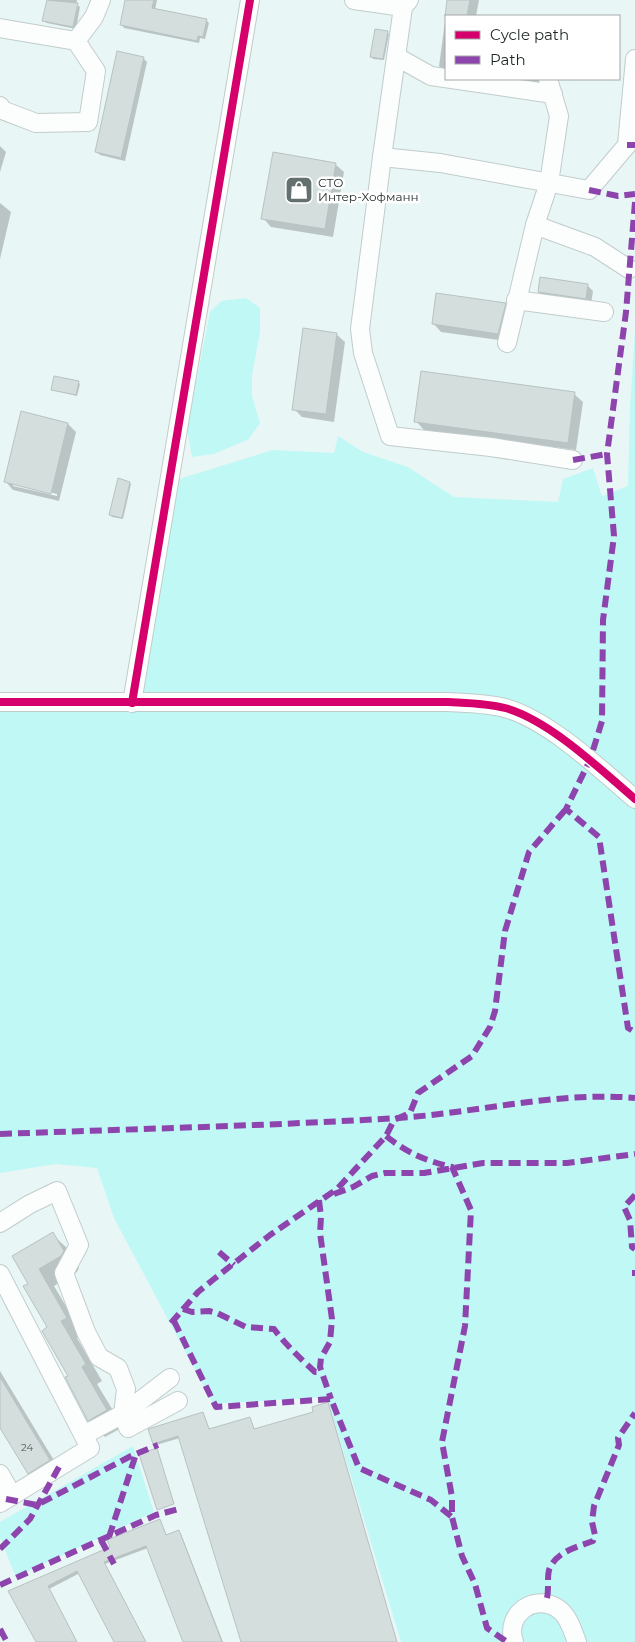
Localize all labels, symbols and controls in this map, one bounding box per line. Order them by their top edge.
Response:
legend [445,15,620,80]
text: Cycle path [490,25,569,44]
text: Path [490,50,526,69]
shop icon: СТО Интер-Хофманн [284,175,314,205]
place label: СТО Интер-Хофманн [318,175,419,204]
house number: 24 [21,1441,33,1454]

